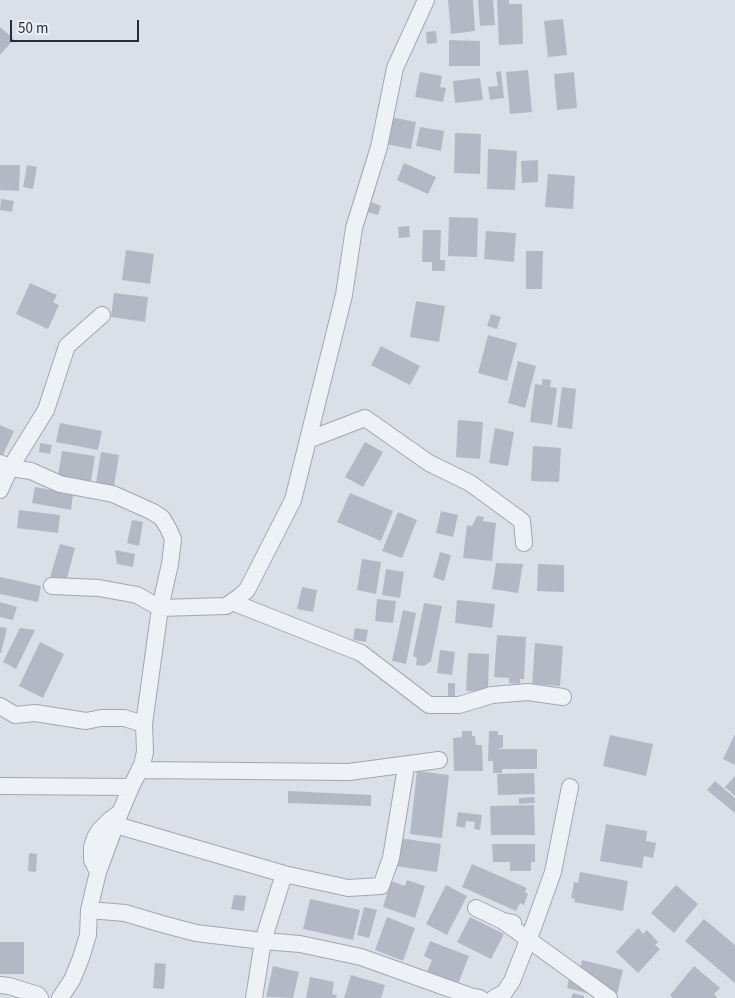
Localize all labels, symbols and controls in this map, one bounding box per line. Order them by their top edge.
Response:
scale bar [12,10,141,42]
text: 50 m [18,18,48,39]

